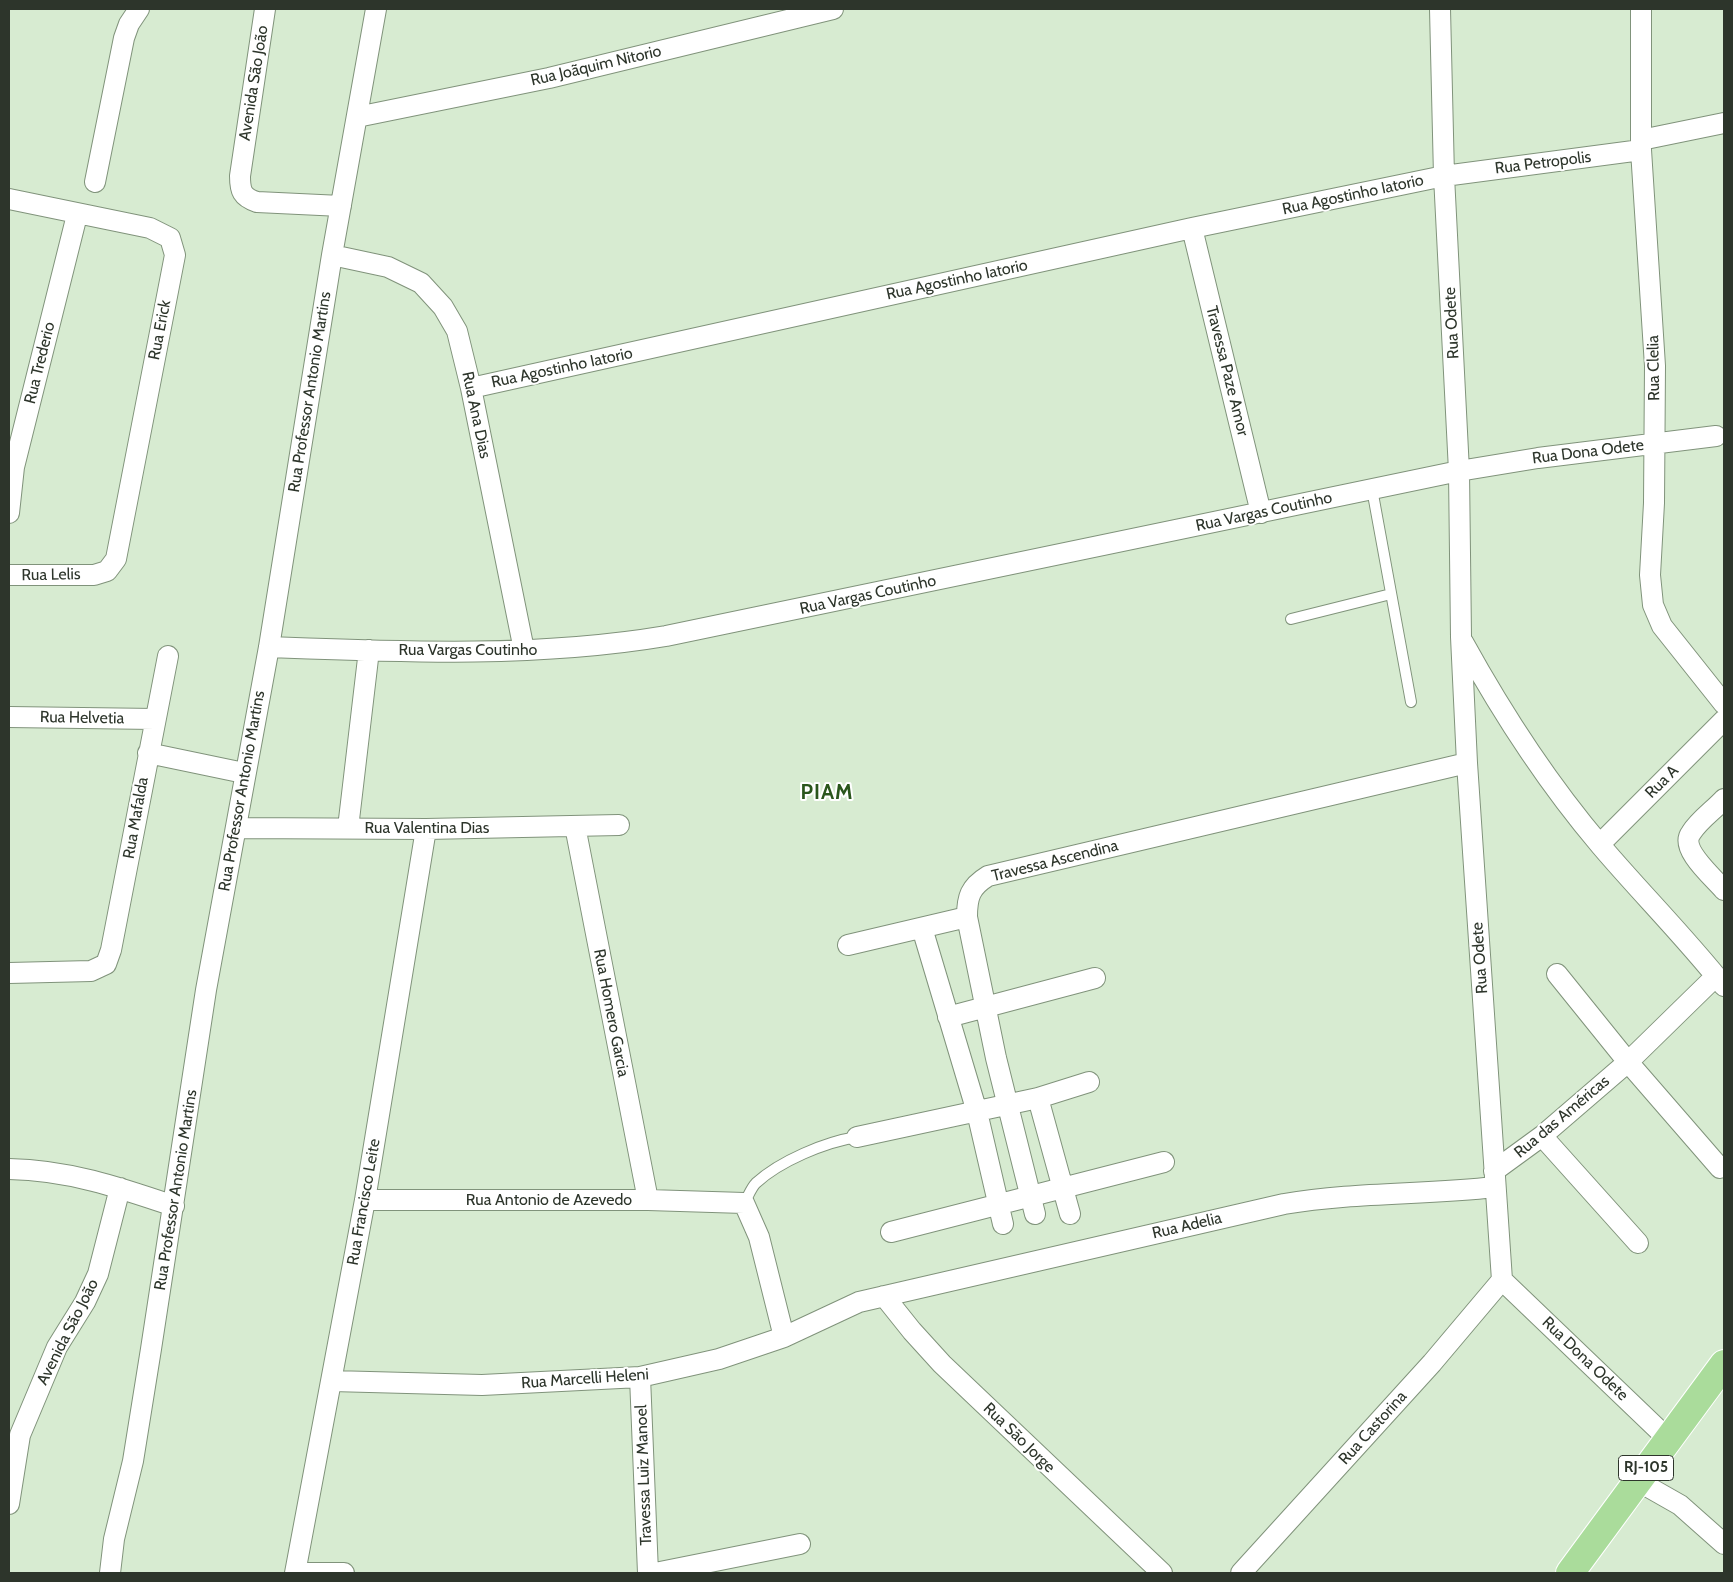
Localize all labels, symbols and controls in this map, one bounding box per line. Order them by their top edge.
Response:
street label: Avenida São João [235,24,273,142]
street label: Rua Joãquim Nitorio [529,42,663,90]
street label: Rua Petropolis [1494,148,1592,178]
street label: Rua Agostinho Iatorio [1281,171,1425,219]
street label: Rua Agostinho Iatorio [885,256,1029,304]
street label: Rua Odete [1441,287,1463,359]
street label: Rua Professor Antonio Martins [285,290,335,494]
street label: Rua Erick [145,298,175,362]
street label: Travessa Paze Amor [1202,304,1252,438]
street label: Rua Trederio [21,320,59,406]
street label: Rua Clelia [1644,335,1664,401]
street label: Rua Agostinho Iatorio [490,344,634,392]
street label: Rua Ana Dias [457,370,495,460]
street label: Rua Dona Odete [1531,436,1645,468]
street label: Rua Vargas Coutinho [1194,488,1334,536]
street label: Rua Lelis [21,565,81,585]
street label: Rua Vargas Coutinho [798,571,938,619]
street label: Rua Vargas Coutinho [399,640,537,660]
street label: Rua Professor Antonio Martins [215,689,269,893]
street label: Rua Helvetia [40,708,124,728]
street label: Rua A [1641,761,1683,803]
street label: Rua Mafalda [119,776,153,860]
district label: PIAM [800,780,854,806]
street label: Rua Valentina Dias [365,818,489,838]
street label: Travessa Ascendina [990,836,1120,886]
street label: Rua Odete [1468,921,1492,995]
street label: Rua Homero Garcia [589,947,633,1079]
street label: Rua das Américas [1511,1072,1613,1162]
street label: Rua Professor Antonio Martins [151,1088,201,1292]
street label: Rua Francisco Leite [343,1137,385,1267]
street label: Rua Antonio de Azevedo [466,1190,632,1210]
street label: Rua Adelia [1150,1209,1224,1243]
street label: Avenida São João [33,1276,103,1388]
street label: Rua Dona Odete [1538,1313,1632,1405]
street label: Rua Marcelli Heleni [521,1365,649,1393]
street label: Rua Castorina [1335,1387,1411,1469]
street label: Rua São Jorge [979,1399,1059,1477]
street label: Travessa Luiz Manoel [632,1404,656,1546]
road number: RJ-105 [1618,1456,1674,1480]

